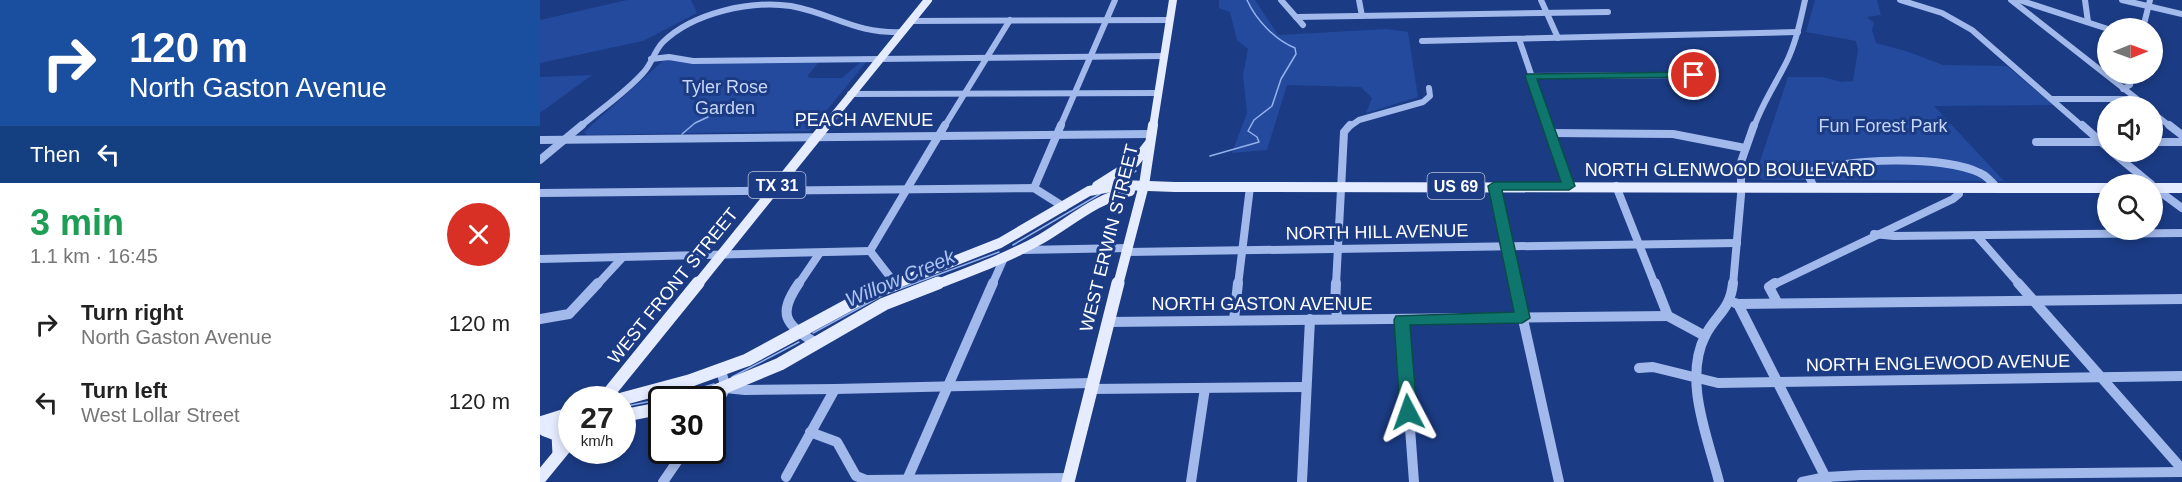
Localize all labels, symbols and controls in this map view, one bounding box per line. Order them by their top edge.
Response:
north arrow [2097,18,2163,84]
map controls [2097,18,2163,240]
icon: right [30,24,108,102]
text: 120 m [129,24,248,71]
pin [1668,49,1719,100]
icon: arrive [1677,58,1710,91]
text: North Gaston Avenue [129,73,387,103]
park label: Tyler Rose Garden [682,77,768,118]
button: sound [2097,96,2163,162]
street label: PEACH AVENUE [795,110,933,130]
park label: Fun Forest Park [1818,116,1949,136]
icon: left [92,138,125,171]
text: Then [30,142,80,167]
street label: WEST ERWIN STREET [1076,142,1142,334]
street label: NORTH GLENWOOD BOULEVARD [1585,160,1875,180]
road number: TX 31 [748,172,806,198]
road number: US 69 [1428,173,1484,199]
button: search [2097,174,2163,240]
text: 3 min [30,202,124,243]
button: close [447,203,510,266]
street label: WEST FRONT STREET [604,204,742,368]
street label: NORTH HILL AVENUE [1285,220,1469,244]
text: 1.1 km · 16:45 [30,245,158,267]
water label: Willow Creek [842,245,959,311]
street label: NORTH GASTON AVENUE [1151,294,1373,314]
text: Turn right [81,300,183,325]
icon: right [30,308,63,341]
text: 120 m [449,311,510,336]
text: North Gaston Avenue [81,326,272,348]
street label: NORTH ENGLEWOOD AVENUE [1806,351,2070,375]
text: Turn left [81,378,167,403]
position arrow [1376,380,1440,444]
icon: left [30,386,63,419]
speed limit sign: 30 [648,386,726,464]
text: 120 m [449,389,510,414]
text: 27 [580,401,614,434]
text: West Lollar Street [81,404,240,426]
text: km/h [581,432,613,449]

